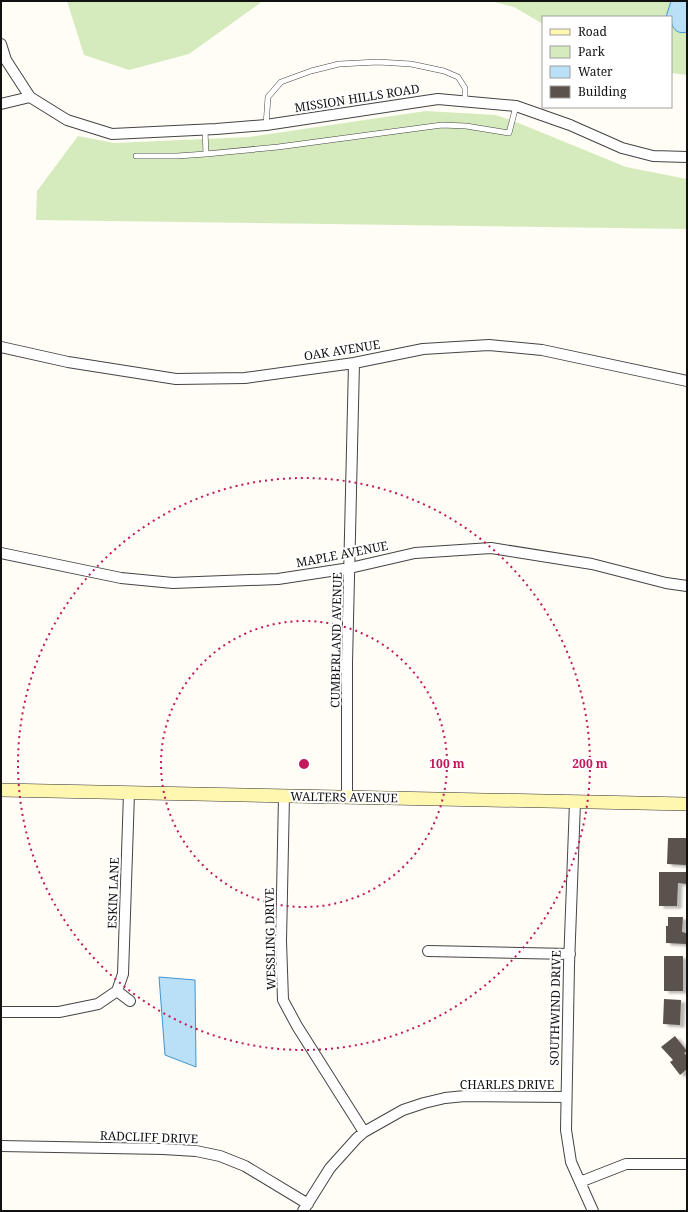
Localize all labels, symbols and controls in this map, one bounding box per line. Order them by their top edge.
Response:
legend [542,16,672,108]
text: Road [578,23,608,40]
text: Park [578,43,606,60]
text: Water [578,63,613,80]
street label: MISSION HILLS ROAD [293,80,421,116]
text: Building [578,83,627,100]
street label: OAK AVENUE [303,336,381,364]
street label: MAPLE AVENUE [295,537,389,571]
street label: CUMBERLAND AVENUE [326,572,346,708]
text: 100 m [429,755,465,772]
text: 200 m [572,755,608,772]
centre of rings [297,757,311,771]
street label: WALTERS AVENUE [290,788,398,806]
street label: ESKIN LANE [103,857,123,929]
street label: WESSLING DRIVE [261,888,279,990]
street label: SOUTHWIND DRIVE [545,950,565,1066]
street label: CHARLES DRIVE [460,1076,554,1093]
street label: RADCLIFF DRIVE [100,1127,198,1147]

